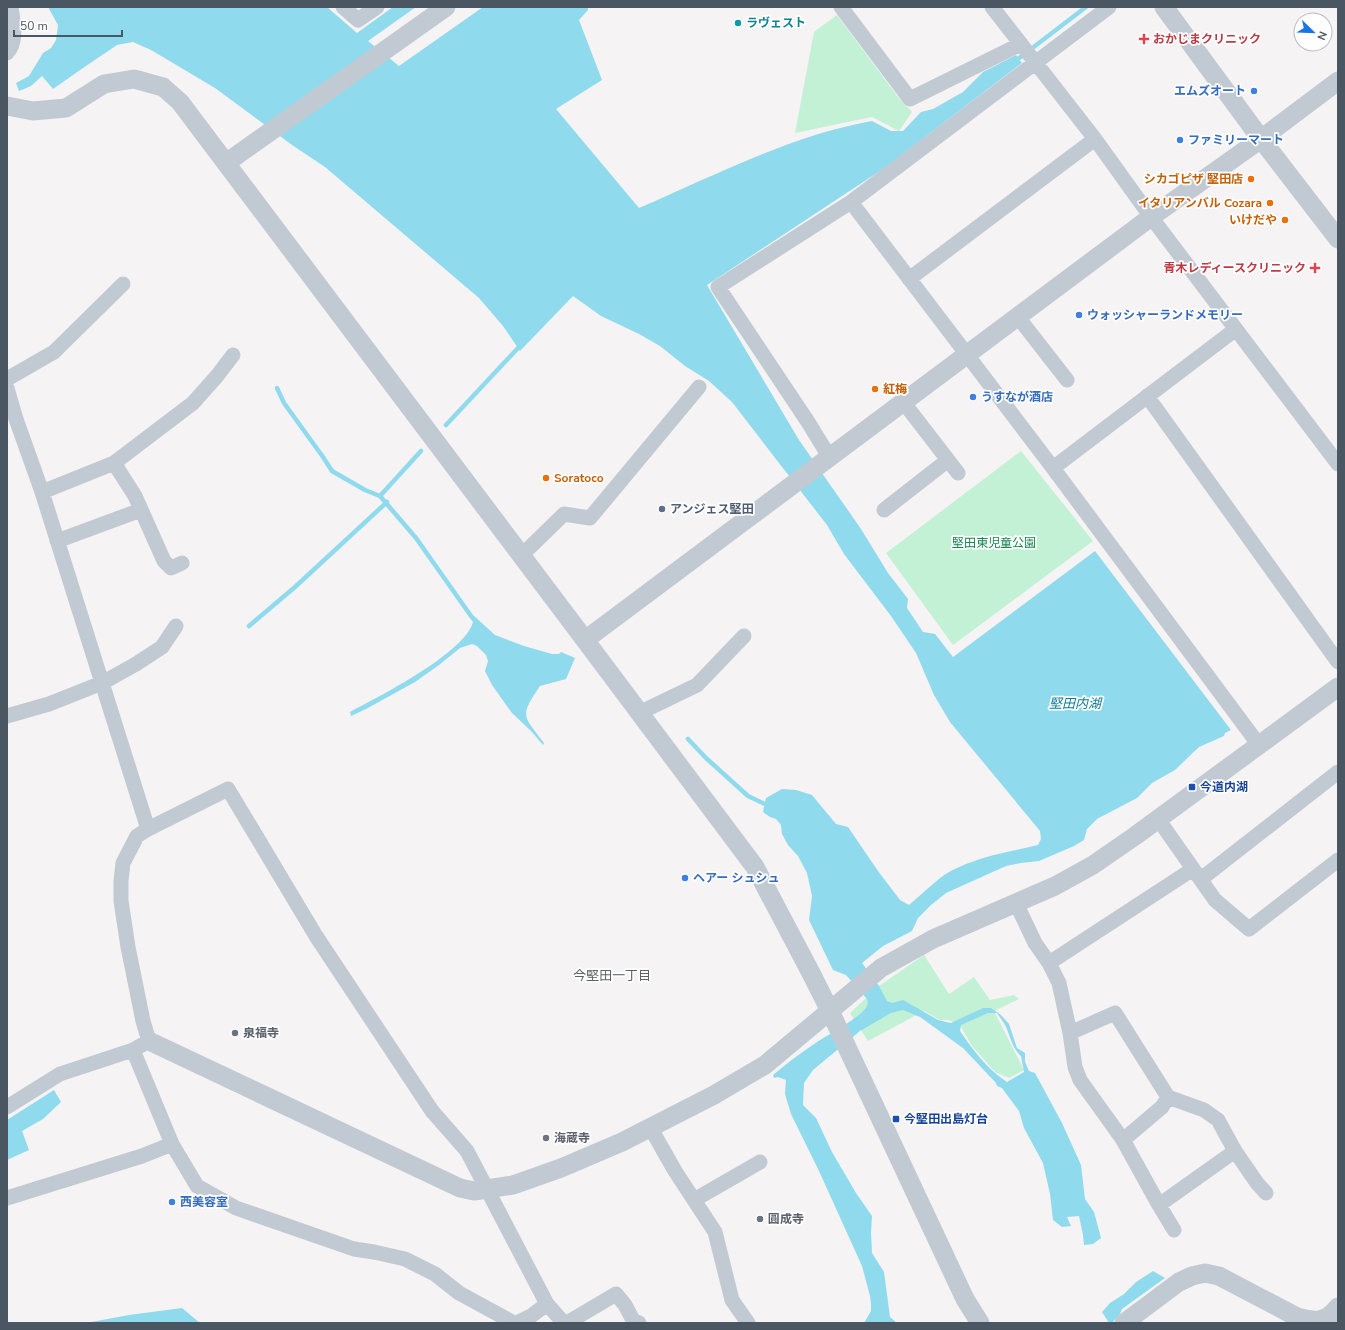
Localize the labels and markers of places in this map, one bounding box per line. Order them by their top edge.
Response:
place label: ラヴェスト [746,15,806,31]
marker: ラヴェスト [733,18,743,28]
place label: おかじまクリニック [1153,31,1261,47]
marker: おかじまクリニック [1138,33,1150,45]
place label: エムズオート [1174,83,1246,99]
marker: エムズオート [1249,86,1259,96]
place label: ファミリーマート [1188,132,1284,148]
marker: ファミリーマート [1175,135,1185,145]
place label: シカゴピザ 堅田店 [1144,171,1243,187]
marker: シカゴピザ 堅田店 [1246,174,1256,184]
place label: イタリアンバル Cozara [1138,195,1262,211]
marker: イタリアンバル Cozara [1265,198,1275,208]
place label: いけだや [1229,212,1277,228]
marker: いけだや [1280,215,1290,225]
place label: 青木レディースクリニック [1163,260,1306,276]
marker: 青木レディースクリニック [1309,262,1321,274]
place label: ウォッシャーランドメモリー [1087,307,1243,323]
marker: ウォッシャーランドメモリー [1074,310,1084,320]
place label: 紅梅 [883,381,907,397]
marker: 紅梅 [870,384,880,394]
place label: うすなが酒店 [981,389,1053,405]
marker: うすなが酒店 [968,392,978,402]
place label: Soratoco [554,470,604,486]
marker: Soratoco [541,473,551,483]
place label: アンジェス堅田 [670,501,754,517]
marker: アンジェス堅田 [657,504,667,514]
place label: 今道内湖 [1200,779,1248,795]
marker: 今道内湖 [1187,782,1197,792]
place label: ヘアー シュシュ [693,870,780,886]
marker: ヘアー シュシュ [680,873,690,883]
place label: 泉福寺 [243,1025,279,1041]
marker: 泉福寺 [230,1028,240,1038]
place label: 今堅田出島灯台 [904,1111,988,1127]
marker: 今堅田出島灯台 [891,1114,901,1124]
place label: 海蔵寺 [554,1130,590,1146]
marker: 海蔵寺 [541,1133,551,1143]
place label: 西美容室 [180,1194,228,1210]
marker: 西美容室 [167,1197,177,1207]
place label: 圓成寺 [768,1211,804,1227]
marker: 圓成寺 [755,1214,765,1224]

